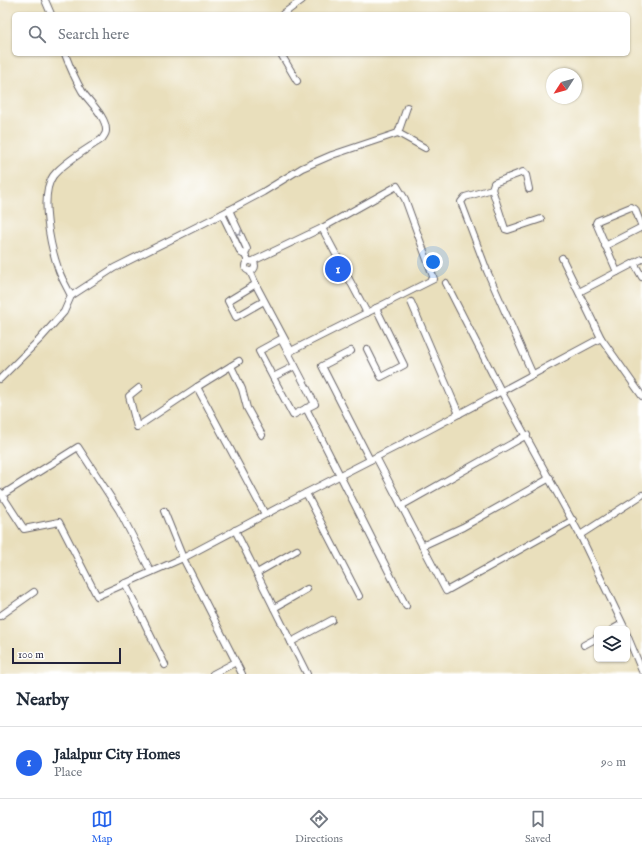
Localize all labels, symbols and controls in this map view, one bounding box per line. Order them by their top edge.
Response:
search box [12,12,630,56]
icon: search [26,23,48,45]
text: Search here [58,25,129,44]
north arrow [546,68,582,104]
one-way arrow [234,228,242,236]
your location [423,252,443,272]
pin: 1 [325,254,351,284]
map controls [594,626,630,662]
button: layers [594,626,630,662]
scale bar [12,646,121,665]
text: 100 m [18,648,44,662]
text: Nearby [16,690,69,711]
text: Jalalpur City Homes [54,745,180,764]
text: 1 [27,754,31,771]
text: 90 m [601,754,626,771]
text: Place [54,764,82,781]
tab: Map [91,808,113,846]
tab: Directions [295,808,343,846]
tab: Saved [525,808,551,846]

